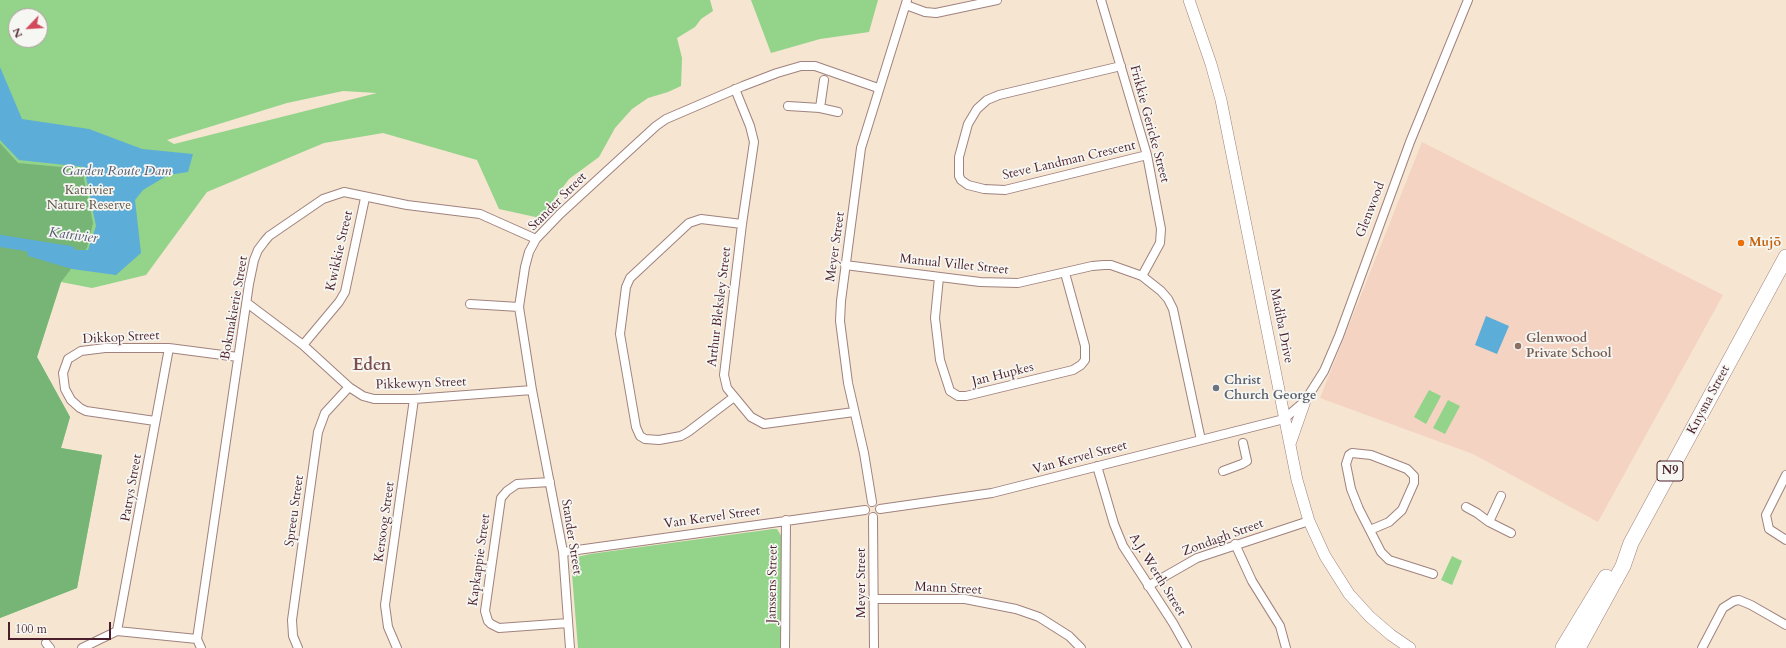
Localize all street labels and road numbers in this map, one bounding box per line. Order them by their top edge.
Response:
street label: Frikkie Gericke Street [1126,64,1172,184]
street label: Steve Landman Crescent [1001,138,1137,184]
street label: Stander Street [526,170,590,234]
street label: Glenwood [1353,180,1389,240]
street label: Kwikkie Street [323,209,357,293]
street label: Meyer Street [823,211,849,283]
street label: Arthur Bleksley Street [705,246,735,368]
street label: Manual Villet Street [899,252,1009,278]
street label: Bokmakierie Street [218,255,252,361]
street label: Madiba Drive [1266,287,1296,365]
street label: Dikkop Street [82,328,160,348]
street label: Jan Hupkes [971,360,1035,390]
street label: Knysna Street [1684,363,1734,437]
street label: Pikkewyn Street [375,375,467,393]
street label: Van Kervel Street [1031,438,1129,478]
street label: Patrys Street [118,453,146,523]
road number: N9 [1657,461,1683,481]
street label: Spreeu Street [282,474,308,548]
street label: Kersoog Street [372,481,398,563]
street label: Stander Street [557,498,585,576]
street label: Van Kervel Street [663,504,761,532]
street label: Kapkappie Street [466,513,494,607]
street label: Zondagh Street [1180,516,1266,560]
street label: A.J. Werth Street [1125,531,1189,619]
street label: Janssens Street [765,545,781,623]
street label: Meyer Street [854,548,870,618]
street label: Mann Street [914,579,982,599]

